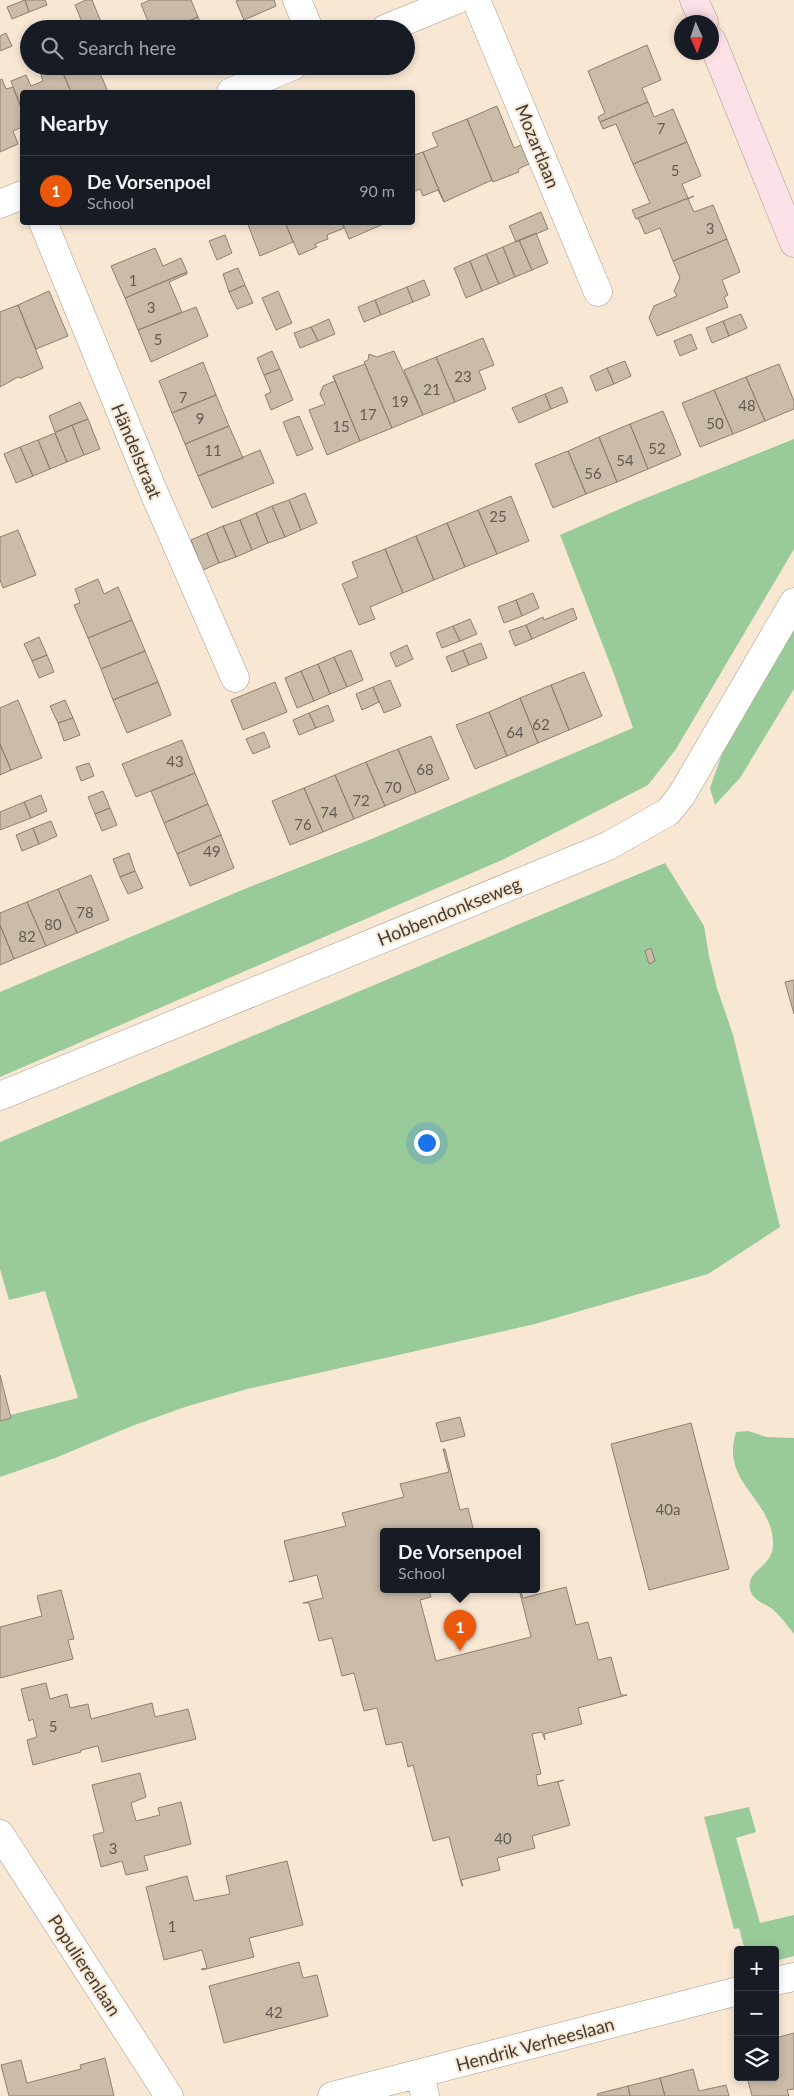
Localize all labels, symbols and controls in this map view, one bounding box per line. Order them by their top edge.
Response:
north arrow [674,15,719,60]
search box [20,20,415,75]
icon: search [38,34,66,62]
text: Search here [78,36,176,59]
street label: Mozartlaan [511,101,565,191]
text: Nearby [40,110,108,135]
house number: 7 [657,119,666,137]
house number: 5 [671,161,679,179]
text: De Vorsenpoel [87,170,211,193]
text: 1 [51,181,61,200]
text: 90 m [359,181,395,200]
text: School [87,193,134,212]
house number: 3 [706,219,714,237]
house number: 1 [129,271,137,289]
house number: 3 [147,298,155,316]
house number: 5 [154,330,162,348]
house number: 23 [454,367,472,385]
house number: 21 [423,380,441,398]
house number: 7 [179,388,188,406]
house number: 19 [391,392,409,410]
house number: 48 [738,396,756,414]
street label: Händelstraat [107,400,167,502]
house number: 17 [359,405,377,423]
house number: 9 [196,409,204,427]
house number: 50 [706,414,724,432]
house number: 15 [332,417,350,435]
house number: 52 [648,439,666,457]
house number: 11 [204,441,222,459]
house number: 54 [616,451,634,469]
house number: 56 [584,464,602,482]
house number: 25 [489,507,507,525]
house number: 62 [532,715,550,733]
house number: 64 [506,723,524,741]
house number: 43 [166,752,184,770]
house number: 68 [416,760,434,778]
house number: 70 [384,778,402,796]
house number: 72 [352,791,370,809]
house number: 74 [320,803,338,821]
house number: 76 [294,815,312,833]
house number: 49 [203,842,221,860]
street label: Hobbendonkseweg [374,872,524,950]
house number: 78 [76,903,94,921]
house number: 80 [44,915,62,933]
house number: 82 [18,927,36,945]
your location [414,1130,440,1156]
house number: 40a [656,1500,680,1518]
popup [380,1528,540,1593]
text: De Vorsenpoel [398,1540,522,1563]
text: School [398,1563,445,1582]
pin: 1 [444,1610,476,1651]
house number: 5 [49,1717,57,1735]
house number: 40 [494,1829,512,1847]
house number: 3 [109,1839,117,1857]
street label: Populierenlaan [44,1910,126,2020]
house number: 1 [168,1917,176,1935]
map controls [734,1946,779,2081]
button: + [734,1946,779,1991]
button: − [734,1991,779,2036]
house number: 42 [265,2003,283,2021]
street label: Hendrik Verheeslaan [453,2012,617,2076]
button: layers [734,2036,779,2081]

